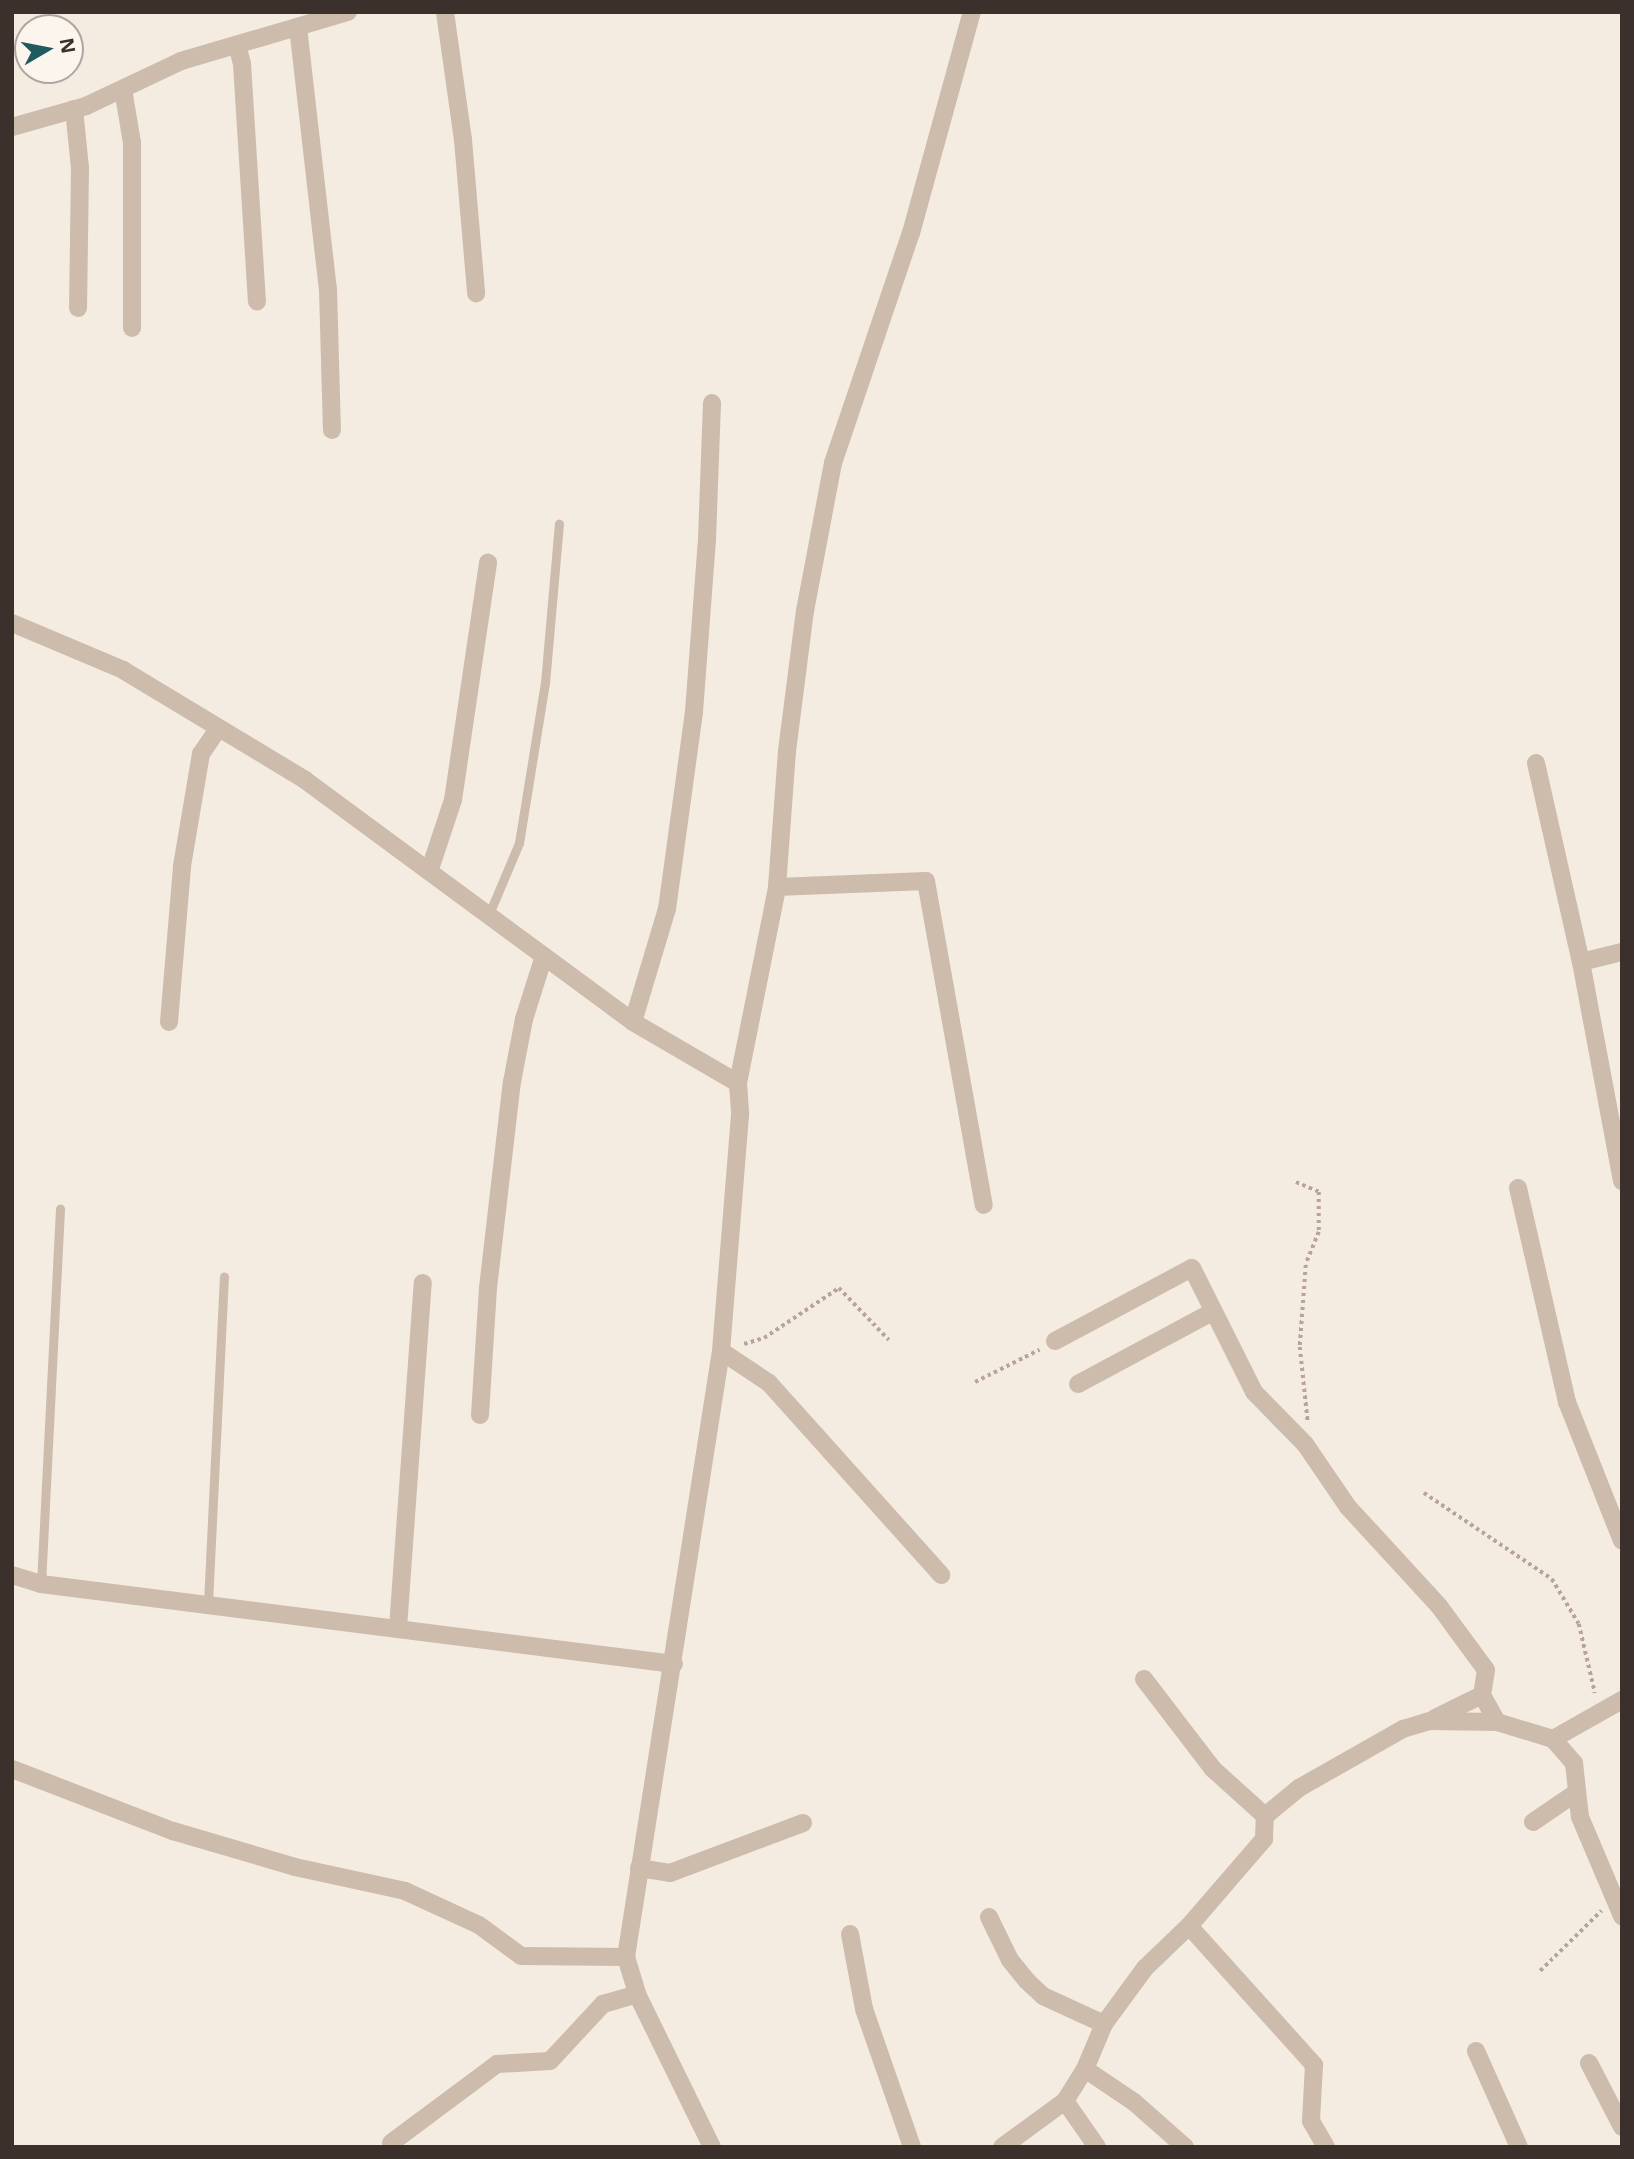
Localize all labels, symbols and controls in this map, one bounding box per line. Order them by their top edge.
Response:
north arrow [14,14,84,84]
text: N [54,36,82,56]

